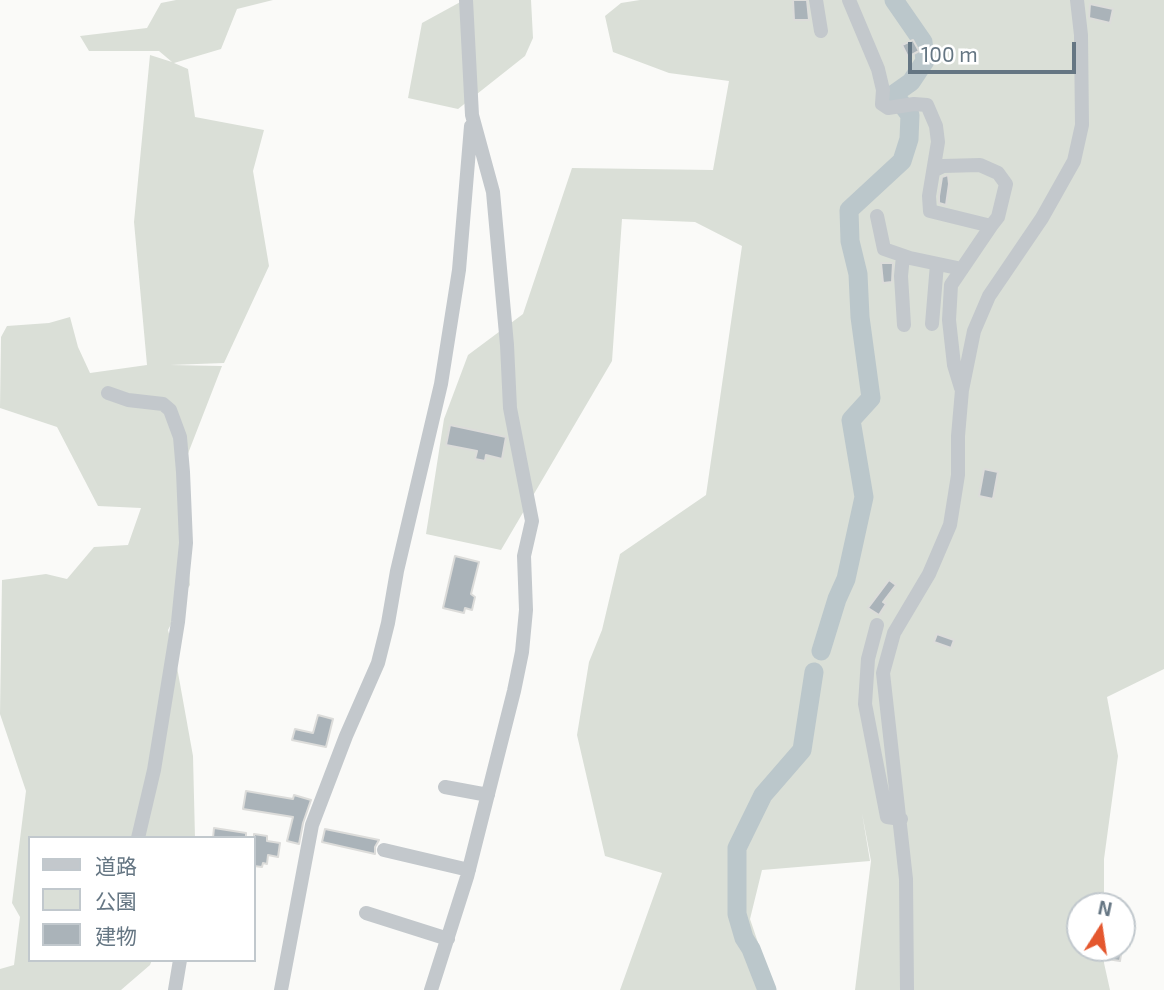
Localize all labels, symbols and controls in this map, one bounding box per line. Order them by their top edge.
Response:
scale bar [912,28,1080,72]
text: 100 m [921,41,978,66]
legend [28,836,256,962]
text: 道路 [95,853,137,878]
text: 公園 [95,888,137,913]
north arrow [1066,892,1136,962]
text: N [1096,895,1114,921]
text: 建物 [95,923,137,948]

